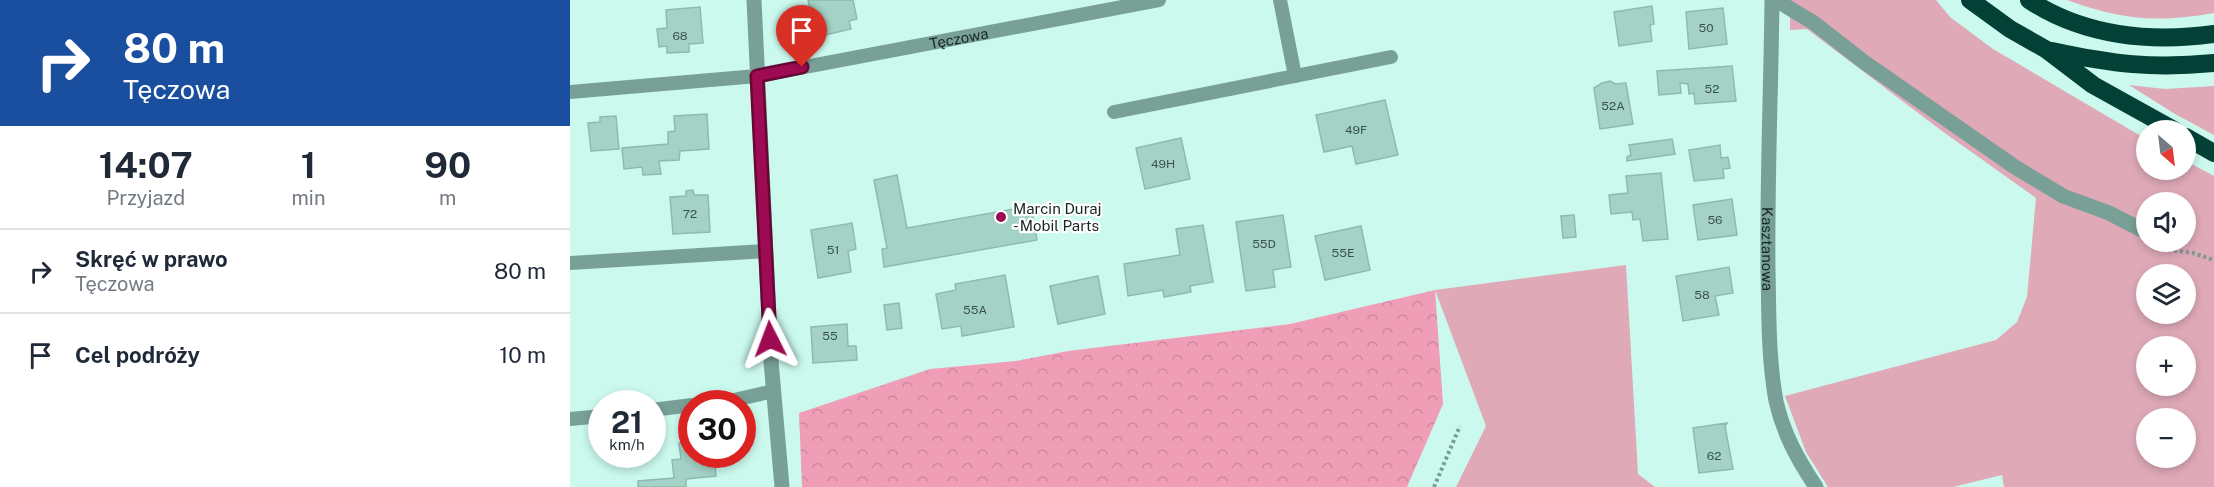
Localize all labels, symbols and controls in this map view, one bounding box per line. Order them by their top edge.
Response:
pin [776,5,827,67]
icon: arrive [785,14,818,47]
house number: 50 [1698,21,1714,35]
text: 80 m [123,23,225,72]
icon: right [24,24,102,102]
street label: Tęczowa [928,24,990,52]
house number: 68 [672,29,688,43]
text: Tęczowa [123,73,230,105]
house number: 52 [1705,82,1719,96]
house number: 52A [1601,99,1625,113]
north arrow [2136,120,2196,180]
map controls [2136,120,2196,468]
house number: 49F [1345,123,1367,137]
text: 14:07 [99,144,193,186]
text: 1 [301,144,316,186]
text: 90 [424,144,471,186]
house number: 49H [1151,157,1175,171]
text: Przyjazd [106,186,185,210]
text: min [292,186,325,210]
text: m [439,186,456,210]
button: sound [2136,192,2196,252]
place label: Marcin Duraj - Mobil Parts [1013,200,1101,234]
house number: 72 [683,207,697,221]
street label: Kasztanowa [1759,207,1777,291]
marker: Marcin Duraj - Mobil Parts [994,210,1008,224]
house number: 56 [1707,213,1723,227]
house number: 55D [1252,237,1276,251]
house number: 51 [827,243,839,257]
text: Skręć w prawo [75,246,228,272]
house number: 55E [1332,246,1354,260]
icon: right [24,255,57,288]
text: 80 m [494,258,546,284]
button: layers [2136,264,2196,324]
text: Tęczowa [75,272,155,296]
house number: 58 [1694,288,1710,302]
house number: 55A [963,303,987,317]
position arrow [738,307,802,371]
house number: 55 [822,329,838,343]
button: + [2136,336,2196,396]
icon: arrive [24,339,57,372]
text: Cel podróży [75,342,200,368]
text: 10 m [499,342,546,368]
speed limit sign: 30 [678,390,756,468]
text: 21 [611,404,643,440]
button: − [2136,408,2196,468]
text: km/h [609,436,645,453]
house number: 62 [1707,449,1721,463]

